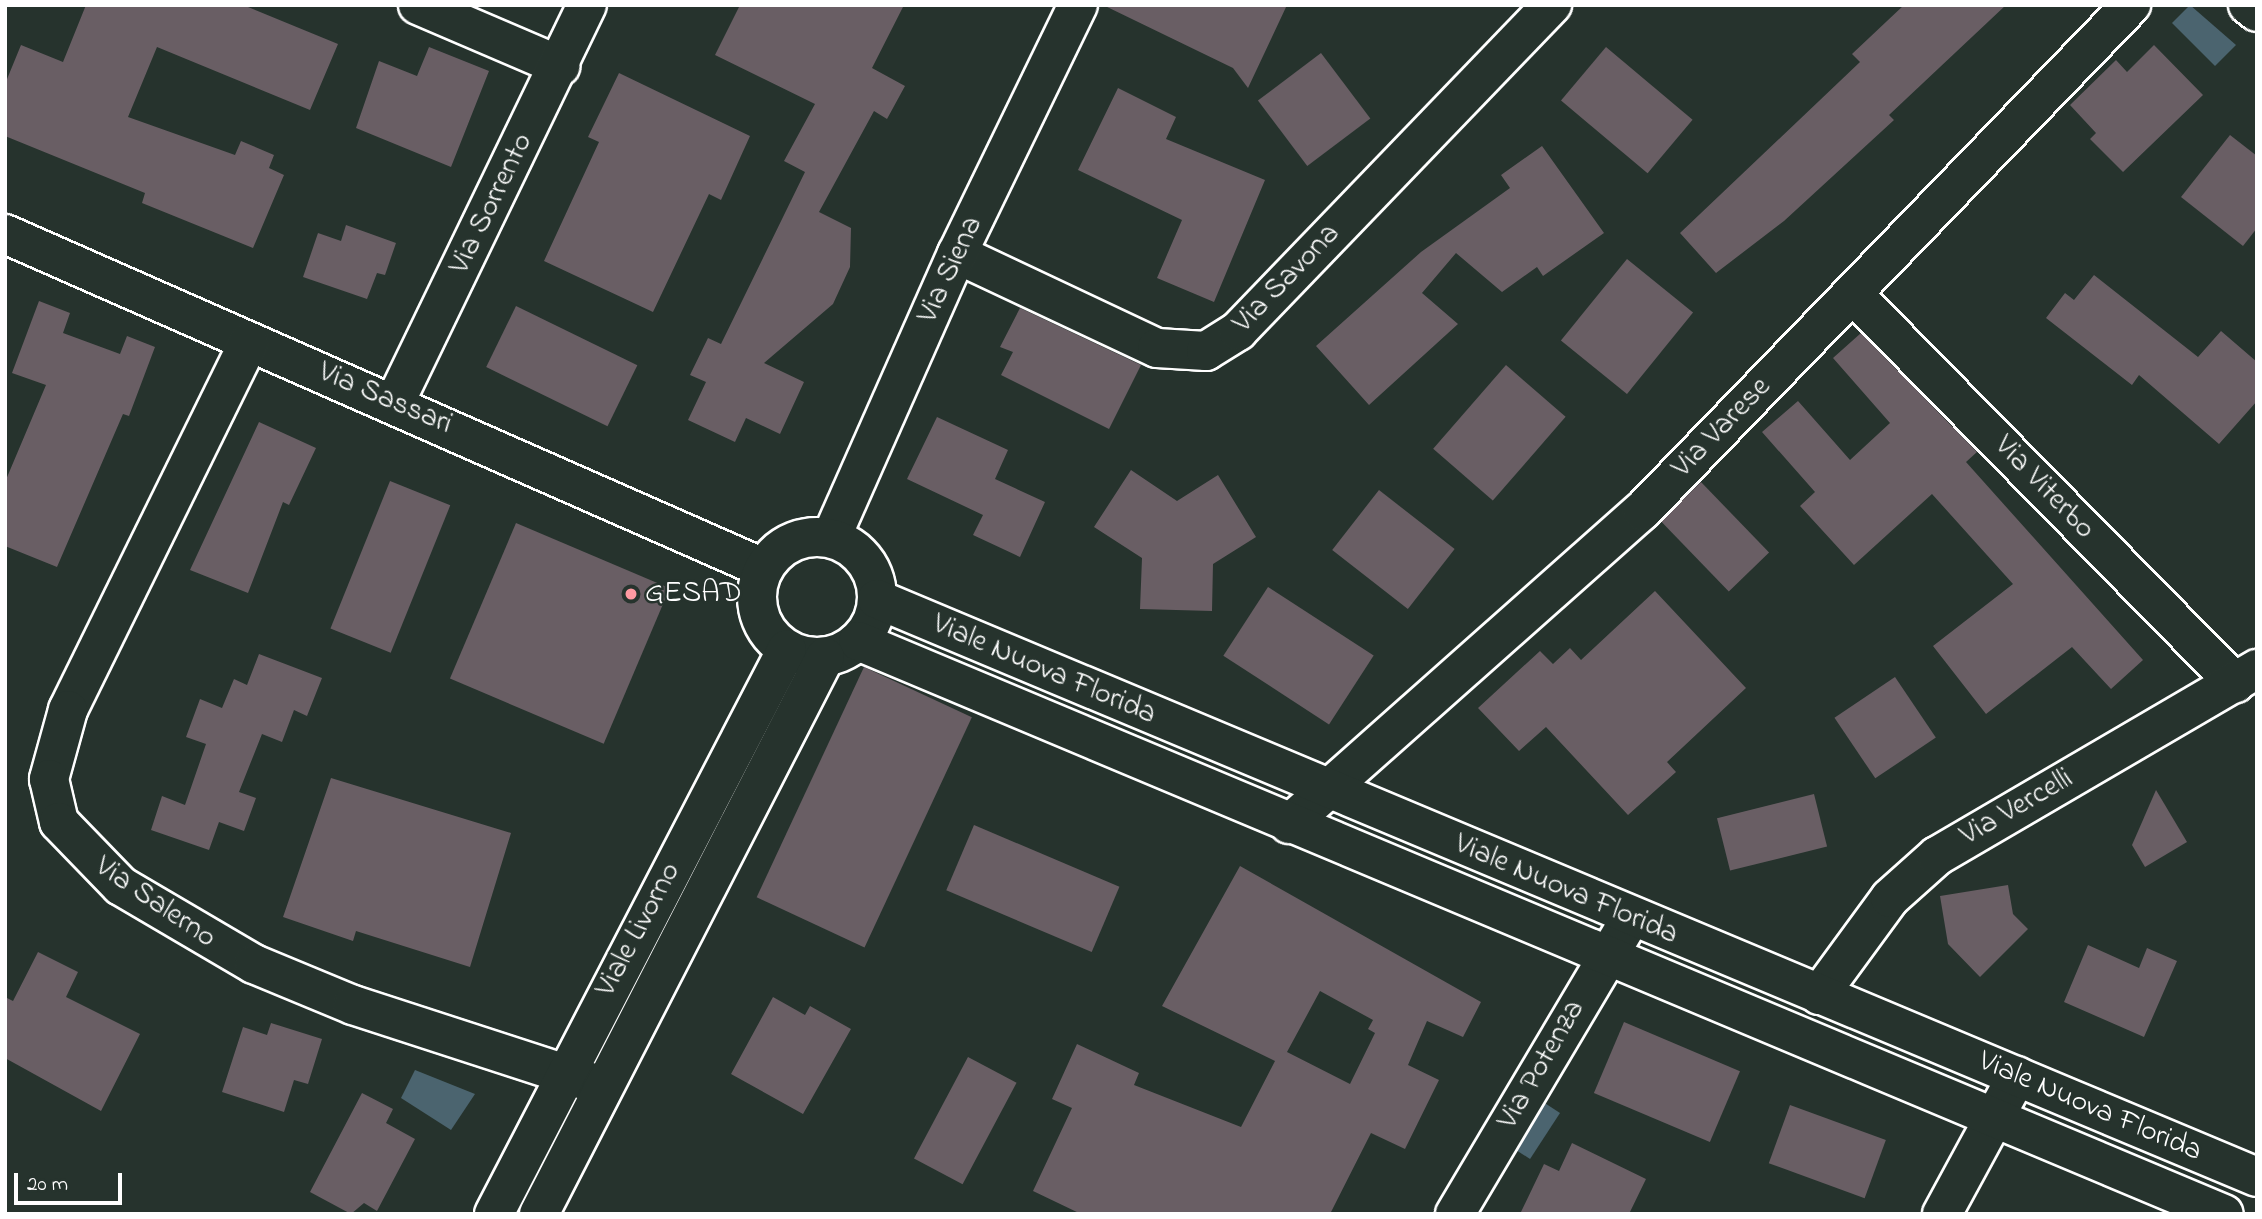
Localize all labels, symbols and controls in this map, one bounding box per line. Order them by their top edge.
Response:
street label: Via Sorrento [442,128,542,280]
street label: Via Siena [911,211,991,329]
street label: Via Savona [1226,217,1348,341]
street label: Via Sassari [313,355,457,443]
street label: Via Varese [1665,370,1779,486]
street label: Via Viterbo [1986,429,2102,547]
place label: GESAD [645,576,742,612]
marker: GESAD [623,586,639,602]
street label: Viale Nuova Florida [927,607,1161,733]
street label: Via Vercelli [1954,761,2080,855]
street label: Viale Nuova Florida [1449,827,1683,953]
street label: Via Salerno [88,849,222,957]
street label: Viale Livorno [589,857,689,1003]
street label: Via Potenza [1491,994,1593,1136]
street label: Viale Nuova Florida [1973,1044,2207,1170]
scale bar [18,1160,126,1204]
text: 20 m [27,1170,68,1200]

